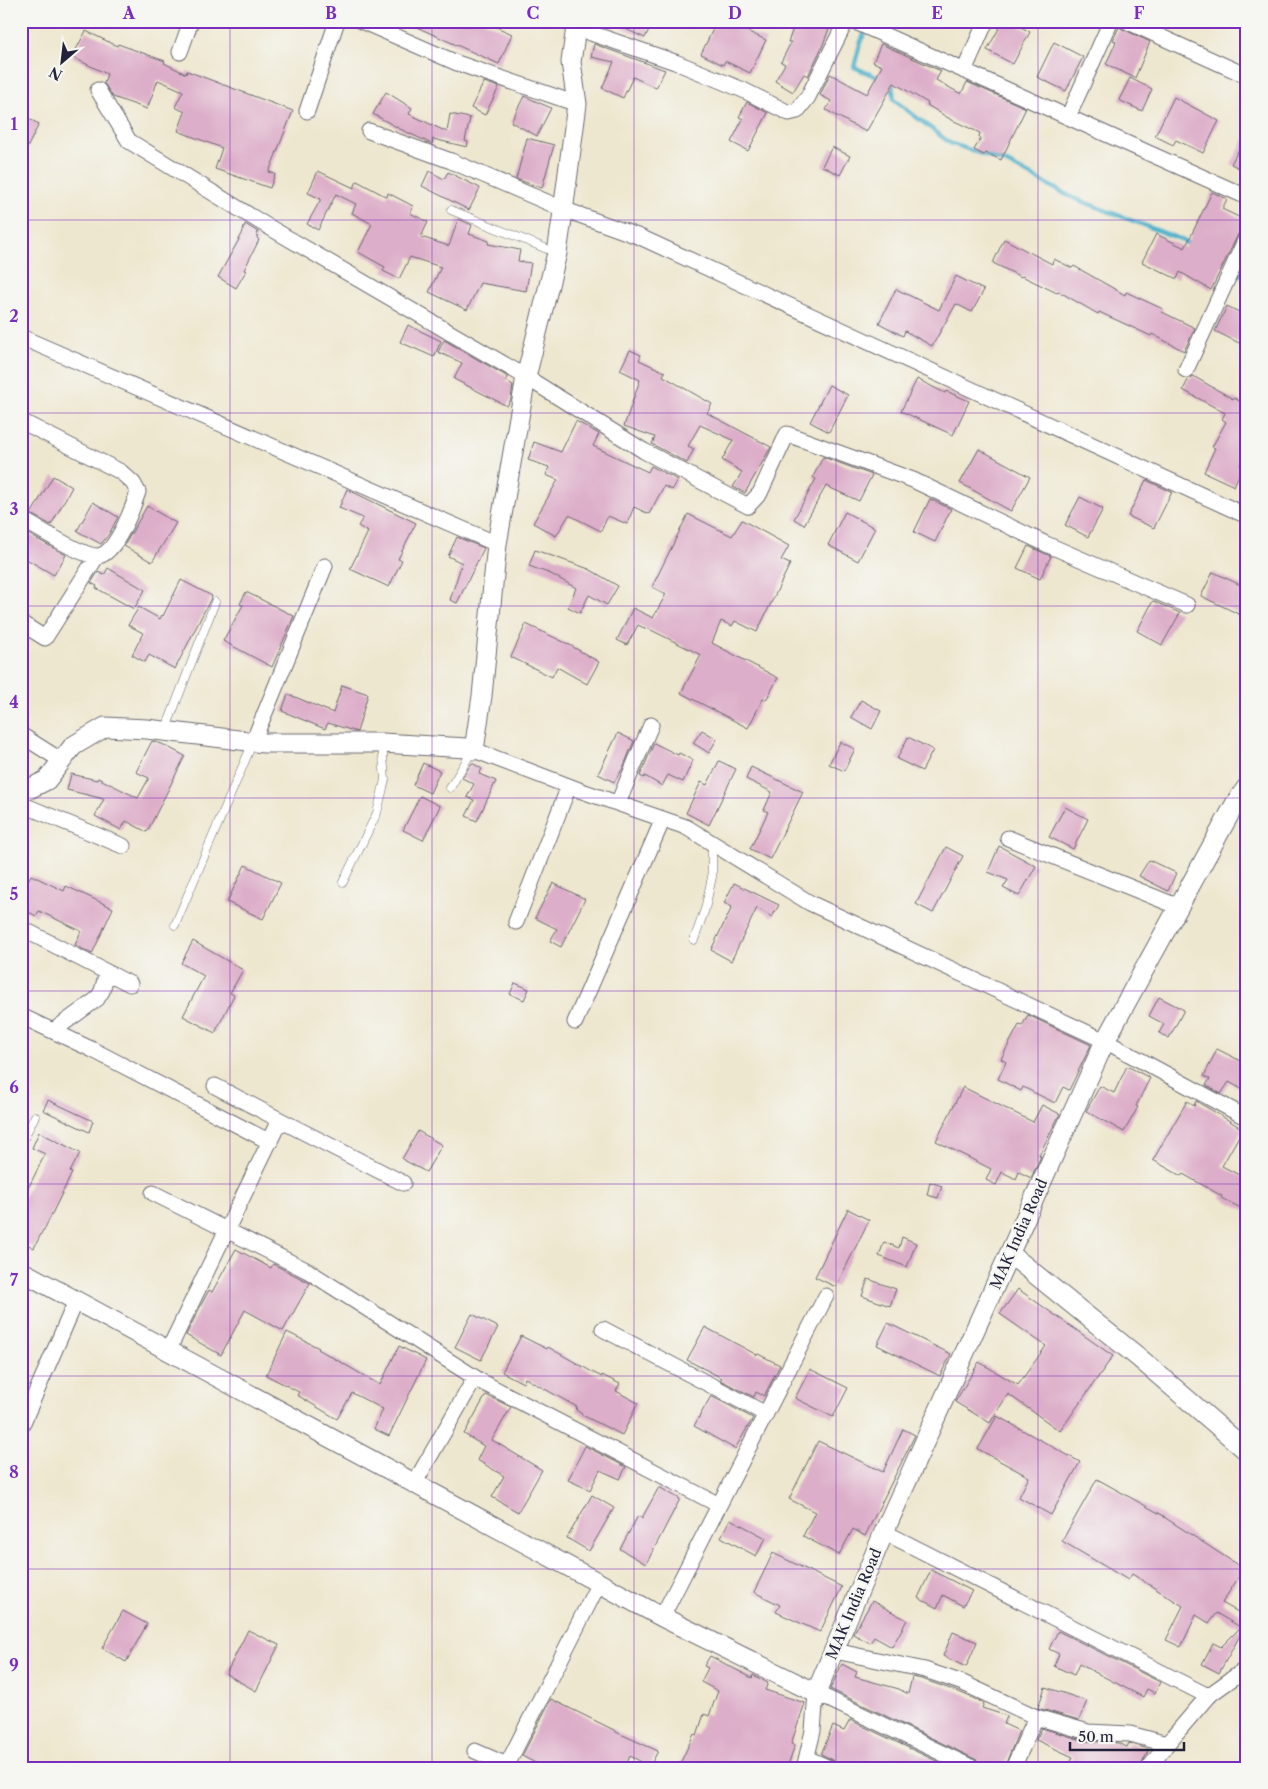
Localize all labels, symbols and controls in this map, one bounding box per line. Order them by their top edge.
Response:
text: A [122,3,136,23]
text: B [325,3,337,23]
text: C [527,3,539,23]
text: D [728,3,742,23]
text: E [931,3,943,23]
text: F [1134,3,1145,23]
north arrow [38,38,88,88]
text: N [46,63,65,84]
text: 1 [10,114,18,134]
text: 2 [9,306,19,326]
text: 3 [9,499,19,519]
text: 4 [9,692,19,712]
text: 5 [10,884,19,904]
text: 6 [9,1077,19,1097]
street label: MAK India Road [986,1176,1051,1292]
text: 7 [10,1270,19,1290]
text: 8 [9,1462,19,1482]
street label: MAK India Road [822,1545,886,1662]
text: 9 [9,1655,19,1675]
scale bar [1070,1719,1184,1751]
text: 50 m [1078,1727,1114,1746]

